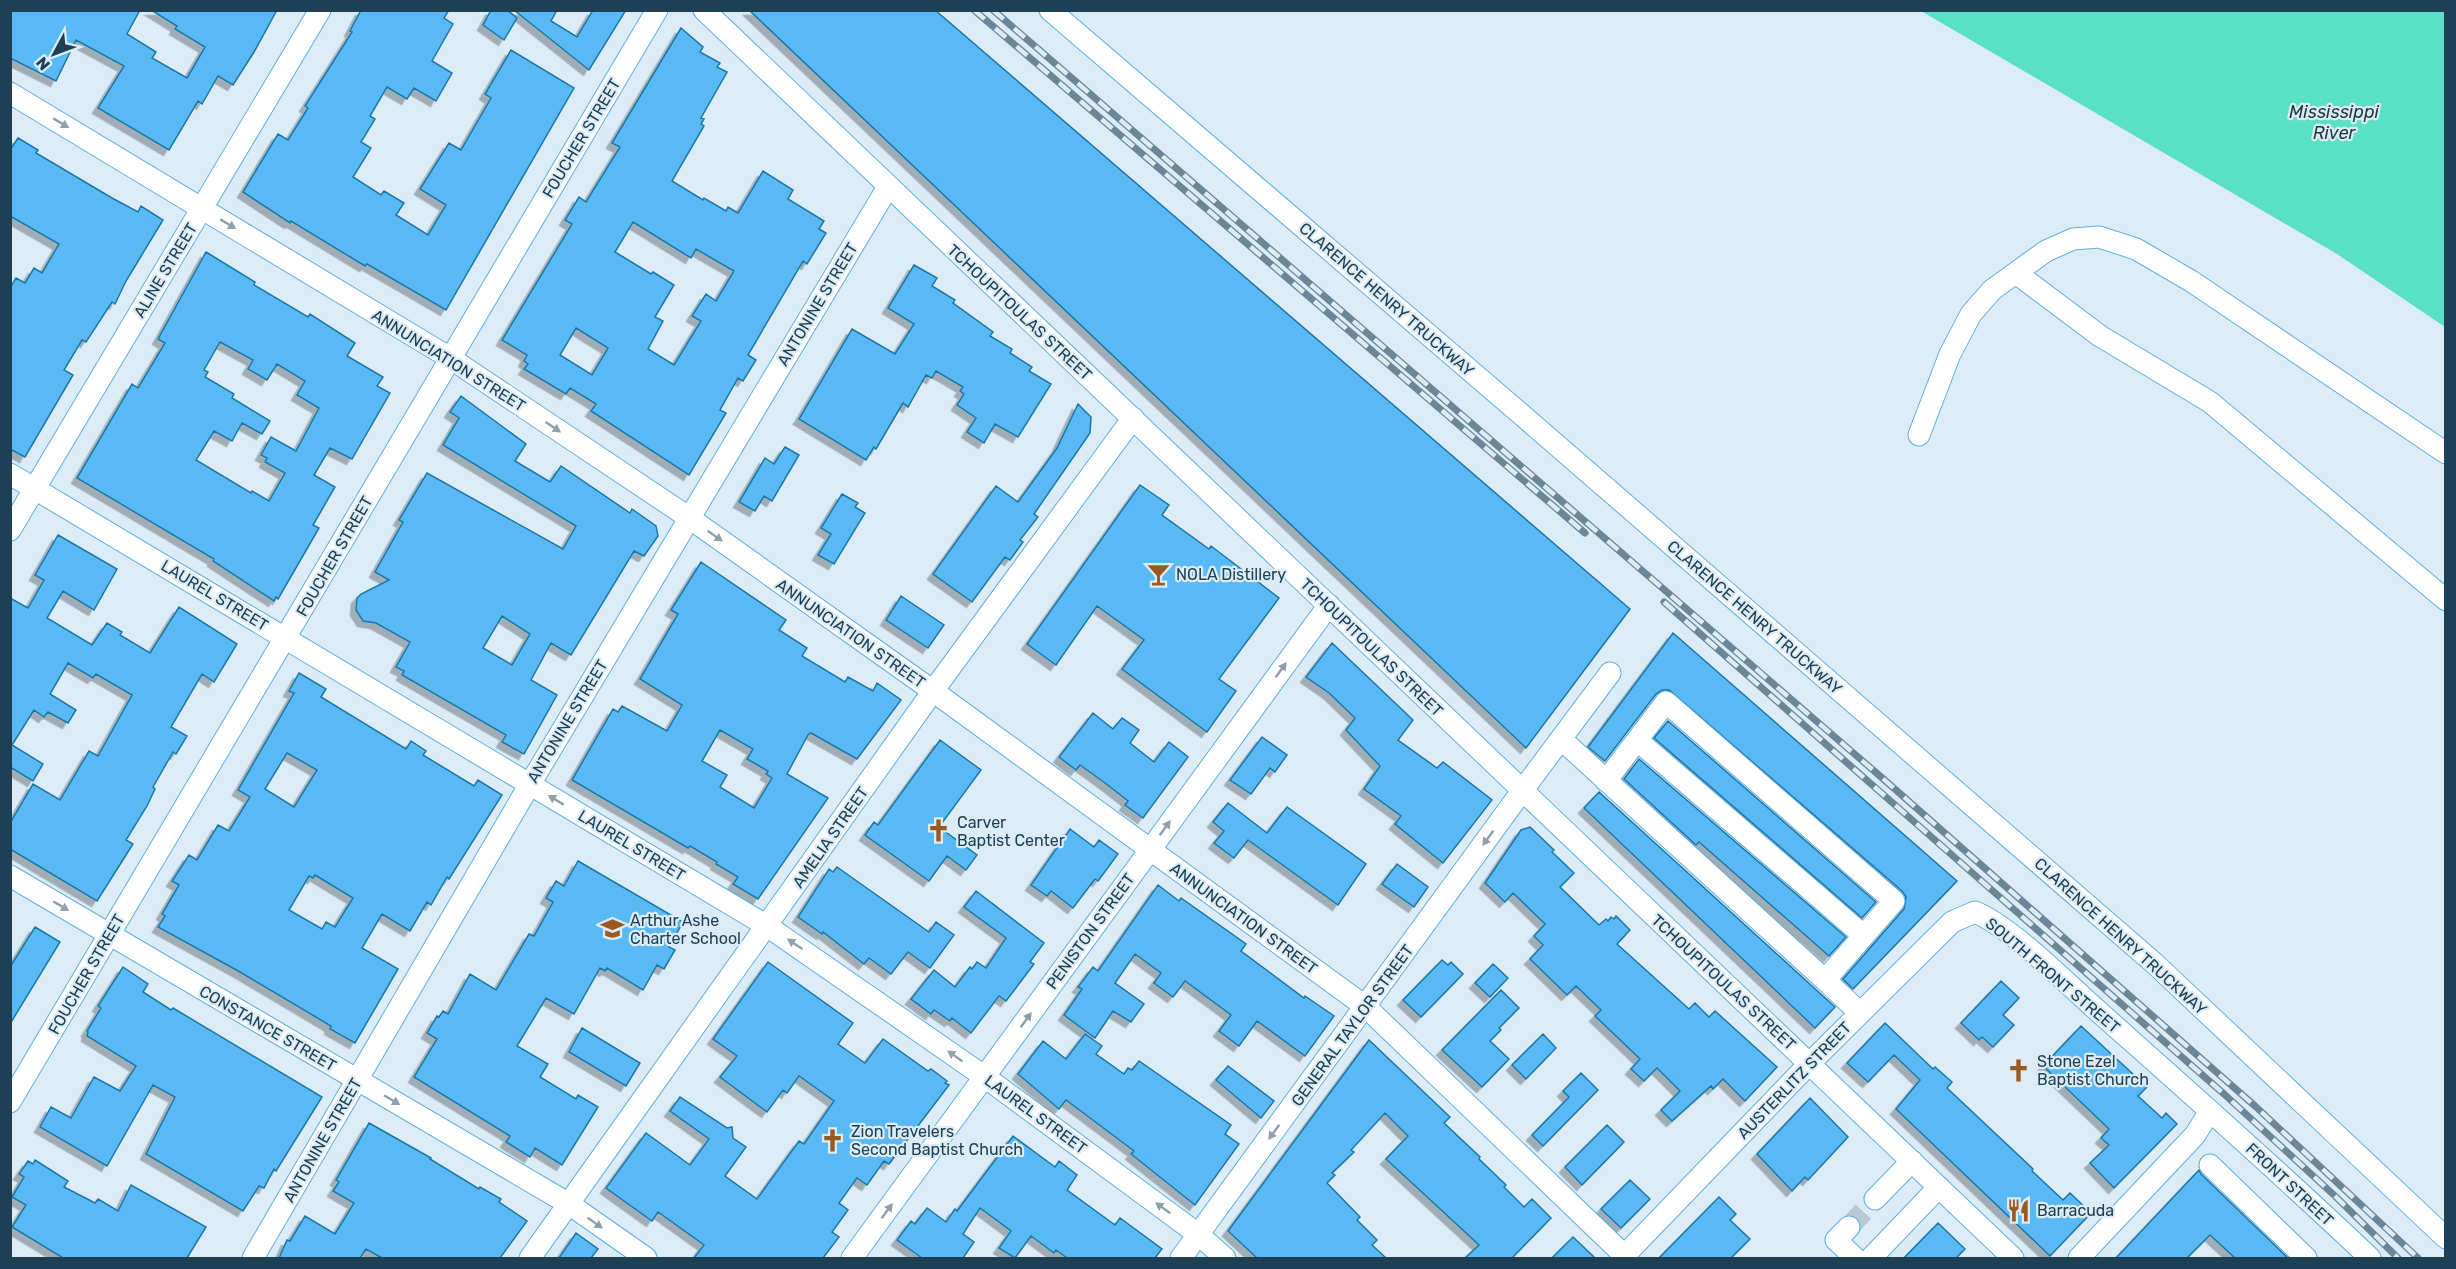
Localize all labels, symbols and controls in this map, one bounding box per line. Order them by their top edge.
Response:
north arrow [24,24,84,84]
text: N [32,53,54,74]
street label: FOUCHER STREET [538,75,625,201]
water label: Mississippi River [2289,101,2380,144]
one-way arrow [53,118,70,128]
one-way arrow [220,218,236,229]
street label: CLARENCE HENRY TRUCKWAY [1295,218,1478,380]
street label: ALINE STREET [130,219,201,321]
street label: ANTONINE STREET [773,239,862,369]
street label: TCHOUPITOULAS STREET [944,240,1096,384]
street label: ANNUNCIATION STREET [368,305,529,416]
one-way arrow [545,421,561,432]
street label: FOUCHER STREET [292,493,377,620]
one-way arrow [706,530,722,542]
street label: CLARENCE HENRY TRUCKWAY [1663,536,1846,698]
street label: LAUREL STREET [158,556,272,635]
bar icon: NOLA Distillery [1145,561,1171,587]
place label: NOLA Distillery [1176,565,1286,584]
street label: TCHOUPITOULAS STREET [1297,574,1447,720]
street label: ANNUNCIATION STREET [773,575,929,692]
street label: ANTONINE STREET [523,656,612,786]
one-way arrow [1274,663,1286,678]
street label: AMELIA STREET [789,783,872,891]
one-way arrow [547,795,564,805]
street label: LAUREL STREET [575,806,689,885]
place label: Carver Baptist Center [957,813,1065,850]
church icon: Carver Baptist Center [926,818,952,844]
one-way arrow [1159,820,1171,835]
one-way arrow [1482,831,1494,846]
street label: CLARENCE HENRY TRUCKWAY [2031,854,2211,1019]
street label: ANNUNCIATION STREET [1166,859,1321,978]
street label: PENISTON STREET [1042,870,1139,993]
one-way arrow [53,901,70,911]
street label: TCHOUPITOULAS STREET [1648,910,1800,1054]
street label: FOUCHER STREET [44,911,129,1038]
place label: Arthur Ashe Charter School [630,911,741,948]
street label: SOUTH FRONT STREET [1982,914,2124,1037]
school or university icon: Arthur Ashe Charter School [599,916,625,942]
one-way arrow [787,939,803,950]
street label: GENERAL TAYLOR STREET [1287,941,1417,1110]
street label: CONSTANCE STREET [196,981,340,1075]
one-way arrow [1020,1012,1032,1027]
street label: AUSTERLITZ STREET [1734,1018,1855,1143]
one-way arrow [948,1050,964,1062]
place label: Stone Ezel Baptist Church [2037,1052,2149,1089]
church icon: Stone Ezel Baptist Church [2006,1057,2032,1083]
street label: LAUREL STREET [981,1071,1091,1158]
street label: ANTONINE STREET [279,1075,366,1206]
one-way arrow [384,1095,400,1106]
place label: Zion Travelers Second Baptist Church [851,1122,1023,1159]
one-way arrow [1268,1123,1280,1139]
church icon: Zion Travelers Second Baptist Church [820,1127,846,1153]
street label: FRONT STREET [2242,1139,2337,1230]
restaurant icon: Barracuda [2006,1197,2032,1223]
place label: Barracuda [2037,1201,2114,1220]
one-way arrow [1156,1203,1171,1215]
one-way arrow [881,1204,893,1220]
one-way arrow [586,1217,602,1229]

